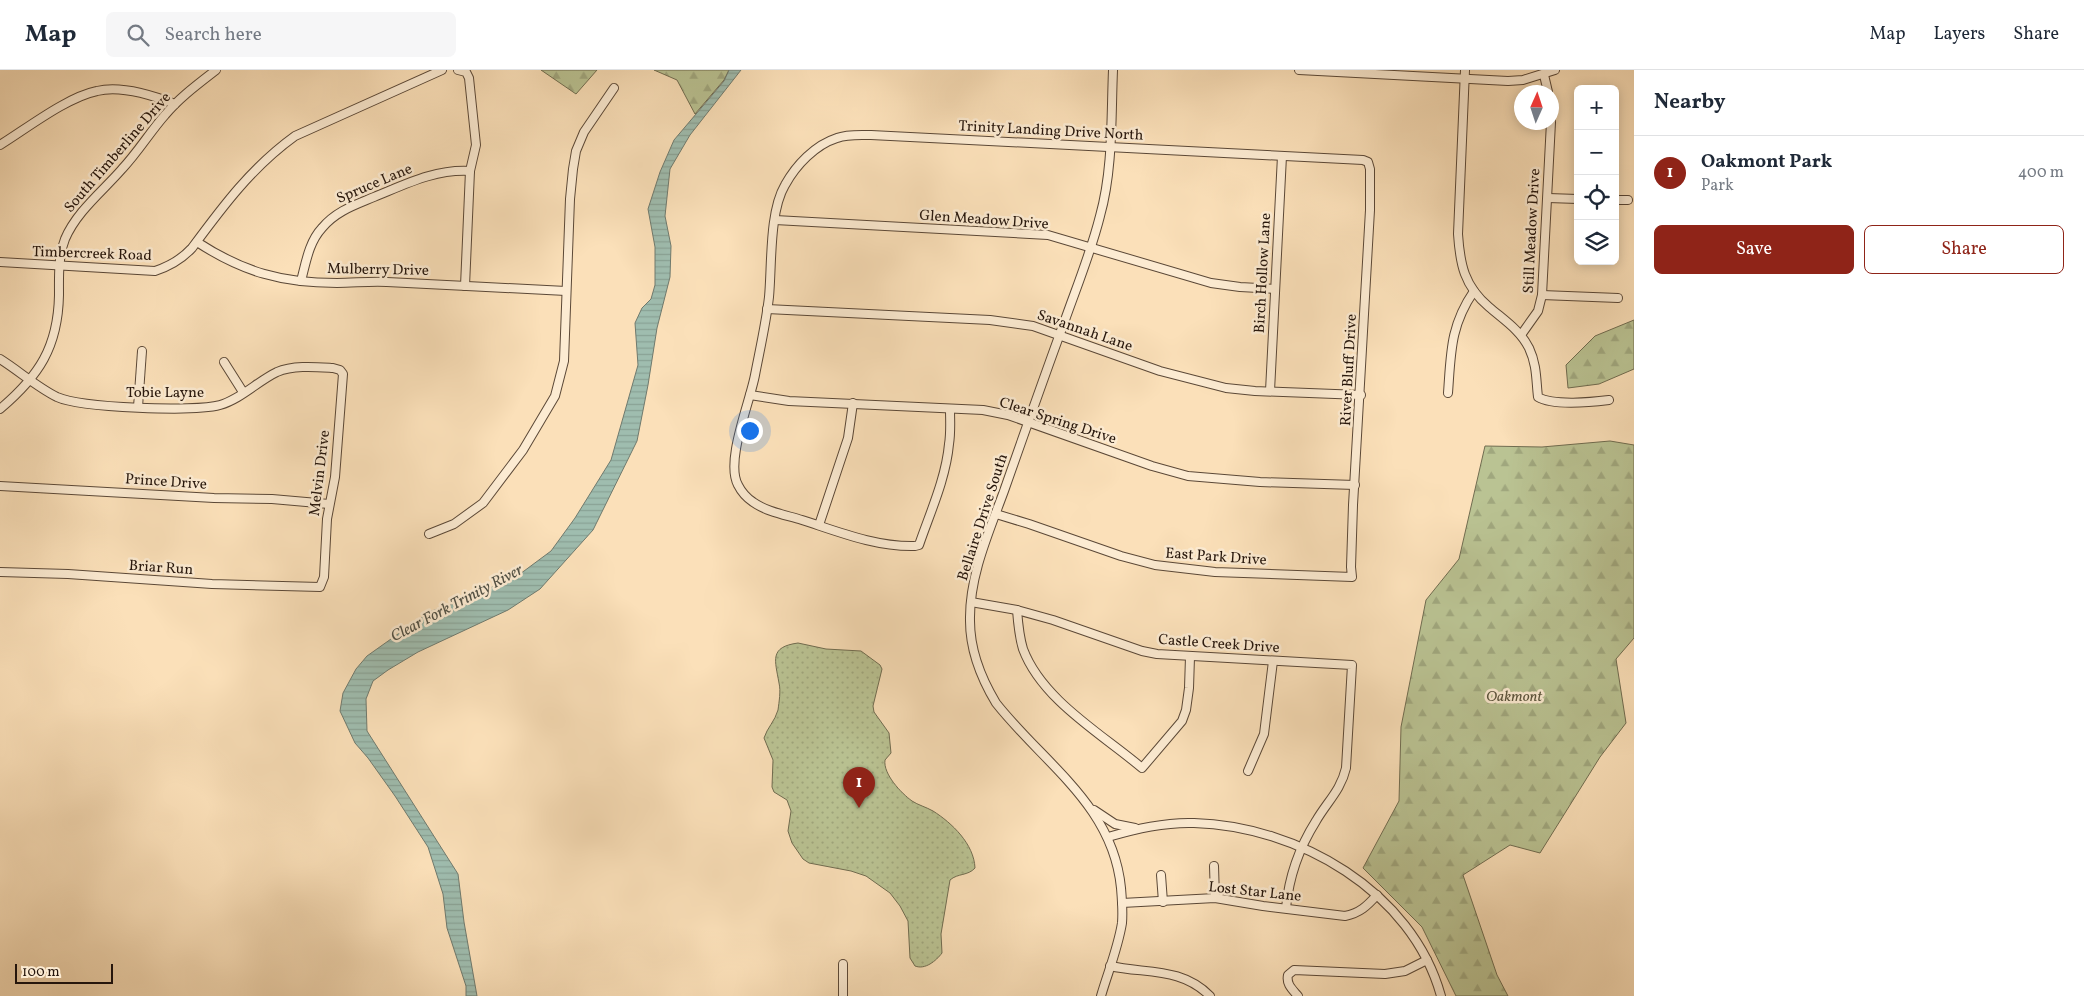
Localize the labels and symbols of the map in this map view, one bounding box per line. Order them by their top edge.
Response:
north arrow [1514,85,1559,130]
street label: South Timberline Drive [60,88,176,218]
street label: Trinity Landing Drive North [958,116,1144,147]
street label: Spruce Lane [333,159,416,210]
street label: Still Meadow Drive [1519,168,1546,294]
street label: Glen Meadow Drive [918,205,1049,235]
street label: Birch Hollow Lane [1250,212,1277,334]
street label: Timbercreek Road [32,242,152,267]
street label: Mulberry Drive [327,259,429,282]
street label: Savannah Lane [1034,305,1135,358]
street label: River Bluff Drive [1336,313,1363,427]
street label: Tobie Layne [126,383,204,404]
street label: Clear Spring Drive [996,393,1119,450]
your location [737,418,763,444]
street label: Melvin Drive [305,429,336,517]
street label: Bellaire Drive South [953,451,1014,584]
street label: Prince Drive [124,469,207,496]
street label: East Park Drive [1165,543,1267,572]
street label: Briar Run [128,556,194,581]
water label: Clear Fork Trinity River [387,559,528,648]
street label: Castle Creek Drive [1157,630,1280,659]
park label: Oakmont [1486,687,1543,708]
pin: 1 [843,767,875,808]
street label: Lost Star Lane [1207,877,1302,908]
scale bar [15,961,112,984]

